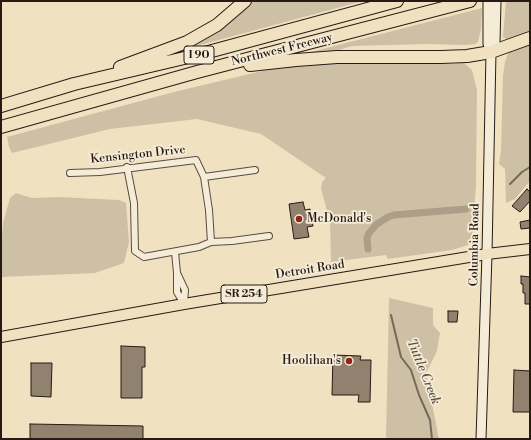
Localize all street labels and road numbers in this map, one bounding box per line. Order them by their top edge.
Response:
street label: Northwest Freeway [230,30,334,70]
road number: I 90 [184,46,214,64]
street label: Kensington Drive [90,143,186,167]
street label: Columbia Road [467,203,483,287]
street label: Detroit Road [274,257,346,283]
road number: SR 254 [221,285,267,303]

